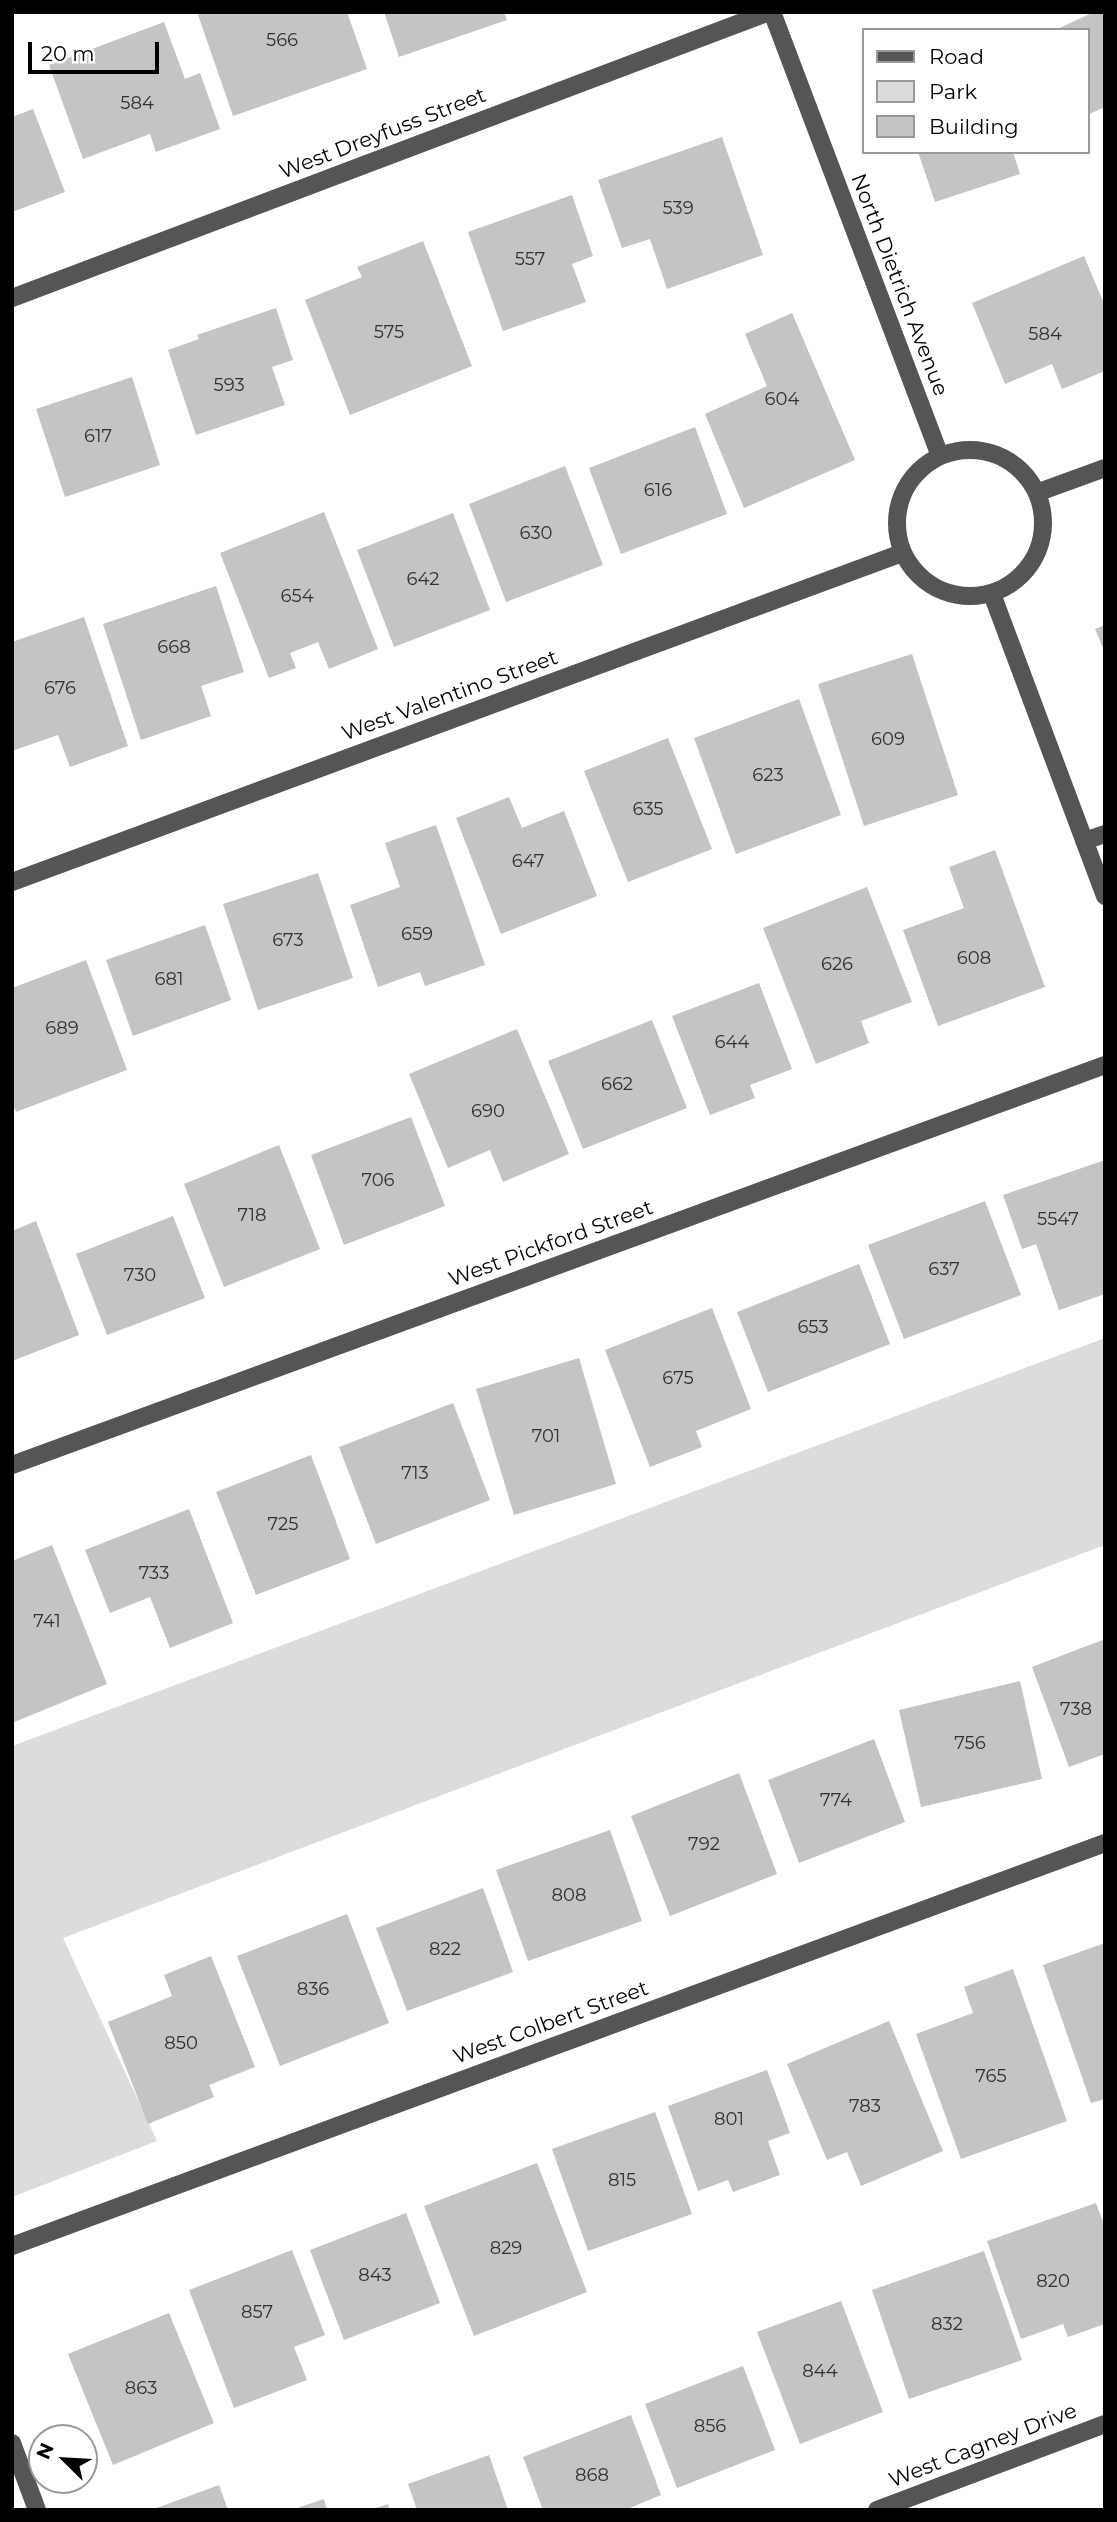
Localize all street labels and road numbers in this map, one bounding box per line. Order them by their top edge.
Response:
street label: West Dreyfuss Street [276,83,490,185]
street label: North Dietrich Avenue [845,170,953,400]
street label: West Valentino Street [339,645,561,747]
street label: West Pickford Street [445,1195,657,1293]
street label: West Colbert Street [450,1976,652,2070]
street label: West Cagney Drive [885,2399,1081,2493]

